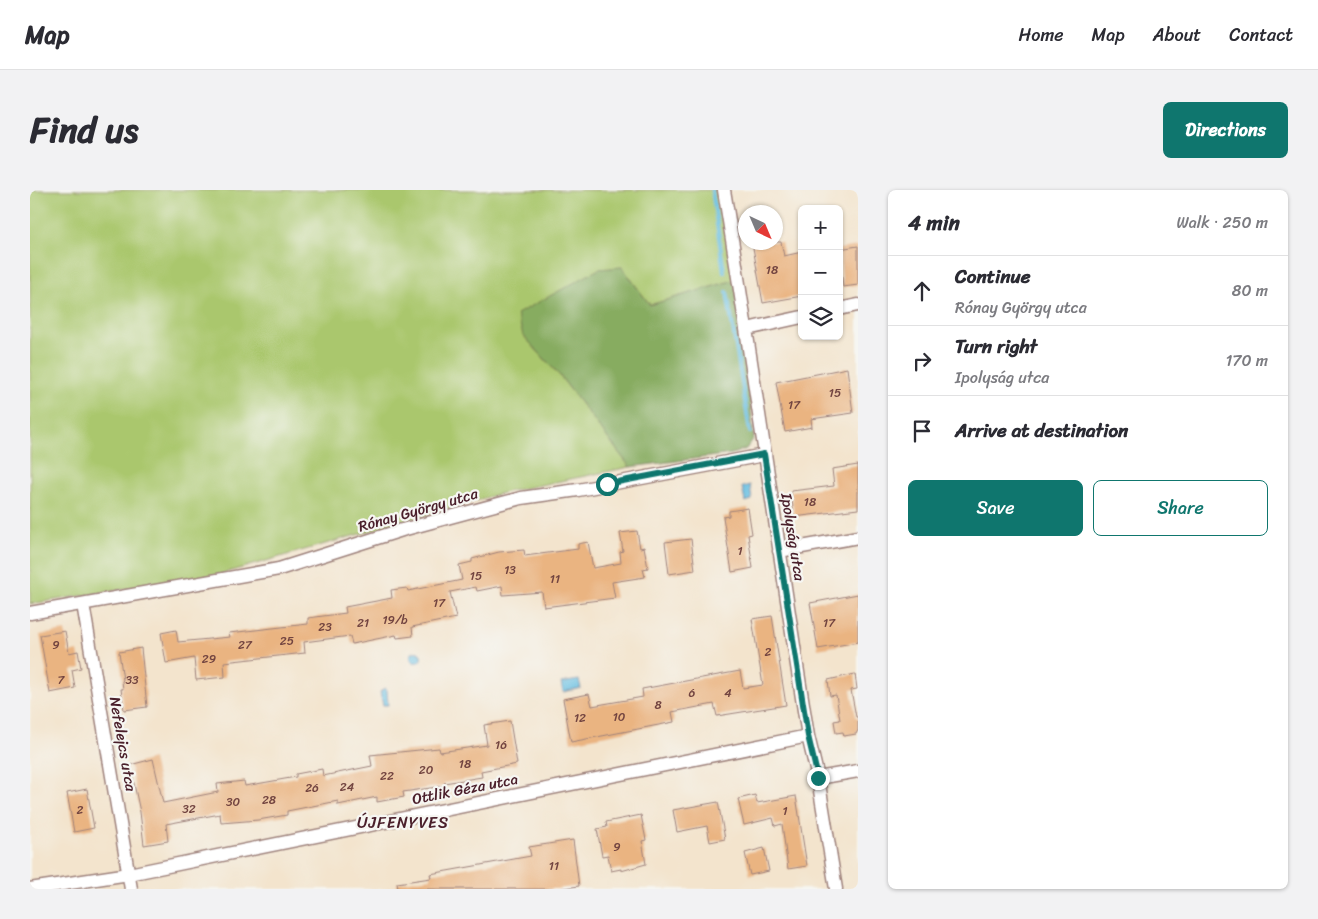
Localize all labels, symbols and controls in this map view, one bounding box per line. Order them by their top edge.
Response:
text: Map [25,14,69,56]
text: Home [1019,19,1064,51]
text: Map [1092,19,1125,51]
text: About [1153,19,1201,51]
text: Contact [1229,19,1293,51]
text: Find us [30,99,138,161]
button: Directions [1163,102,1288,158]
text: 4 min [908,204,960,242]
north arrow [738,205,783,250]
map controls [798,205,843,340]
button: + [798,205,843,250]
text: Walk · 250 m [1176,208,1268,237]
button: − [798,250,843,295]
house number: 18 [766,259,778,281]
text: Continue [955,260,1031,293]
text: 80 m [1232,276,1268,305]
icon: ahead [908,277,936,305]
text: Rónay György utca [955,293,1087,322]
button: layers [798,295,843,340]
text: Turn right [955,330,1037,363]
text: 170 m [1225,346,1268,375]
icon: right [908,347,936,375]
text: Ipolyság utca [955,363,1049,392]
house number: 15 [829,382,841,404]
house number: 17 [788,394,801,416]
text: Arrive at destination [955,414,1128,447]
icon: arrive [908,417,936,445]
route start [596,473,619,496]
street label: Rónay György utca [355,480,481,540]
button: Save [908,480,1083,536]
button: Share [1093,480,1268,536]
street label: Ipolyság utca [773,490,813,583]
house number: 18 [804,491,816,513]
house number: 1 [737,540,743,562]
house number: 13 [504,559,516,581]
house number: 15 [470,565,482,587]
house number: 11 [550,568,560,590]
house number: 17 [433,592,446,614]
house number: 19/b [382,609,408,631]
house number: 21 [357,612,369,634]
house number: 17 [823,612,836,634]
house number: 23 [318,616,332,638]
house number: 25 [280,630,294,652]
house number: 9 [52,634,60,656]
house number: 27 [238,634,253,656]
house number: 2 [765,641,772,663]
house number: 29 [202,648,216,670]
house number: 7 [58,669,66,691]
house number: 33 [125,669,139,691]
house number: 6 [689,682,696,704]
house number: 4 [724,682,732,704]
house number: 8 [654,694,662,716]
street label: Nefelejcs utca [102,695,144,794]
house number: 10 [613,706,626,728]
house number: 12 [574,707,586,729]
house number: 16 [495,734,507,756]
house number: 18 [459,753,471,775]
house number: 20 [419,759,434,781]
house number: 22 [380,765,394,787]
street label: Ottlik Géza utca [410,766,521,812]
route end [807,767,830,790]
house number: 24 [340,776,355,798]
house number: 26 [305,777,319,799]
house number: 28 [262,789,276,811]
house number: 30 [226,791,240,813]
house number: 32 [182,798,196,820]
house number: 2 [77,799,84,821]
house number: 1 [782,800,788,822]
district label: ÚJFENYVES [357,808,449,837]
house number: 9 [613,836,621,858]
house number: 11 [549,855,559,877]

